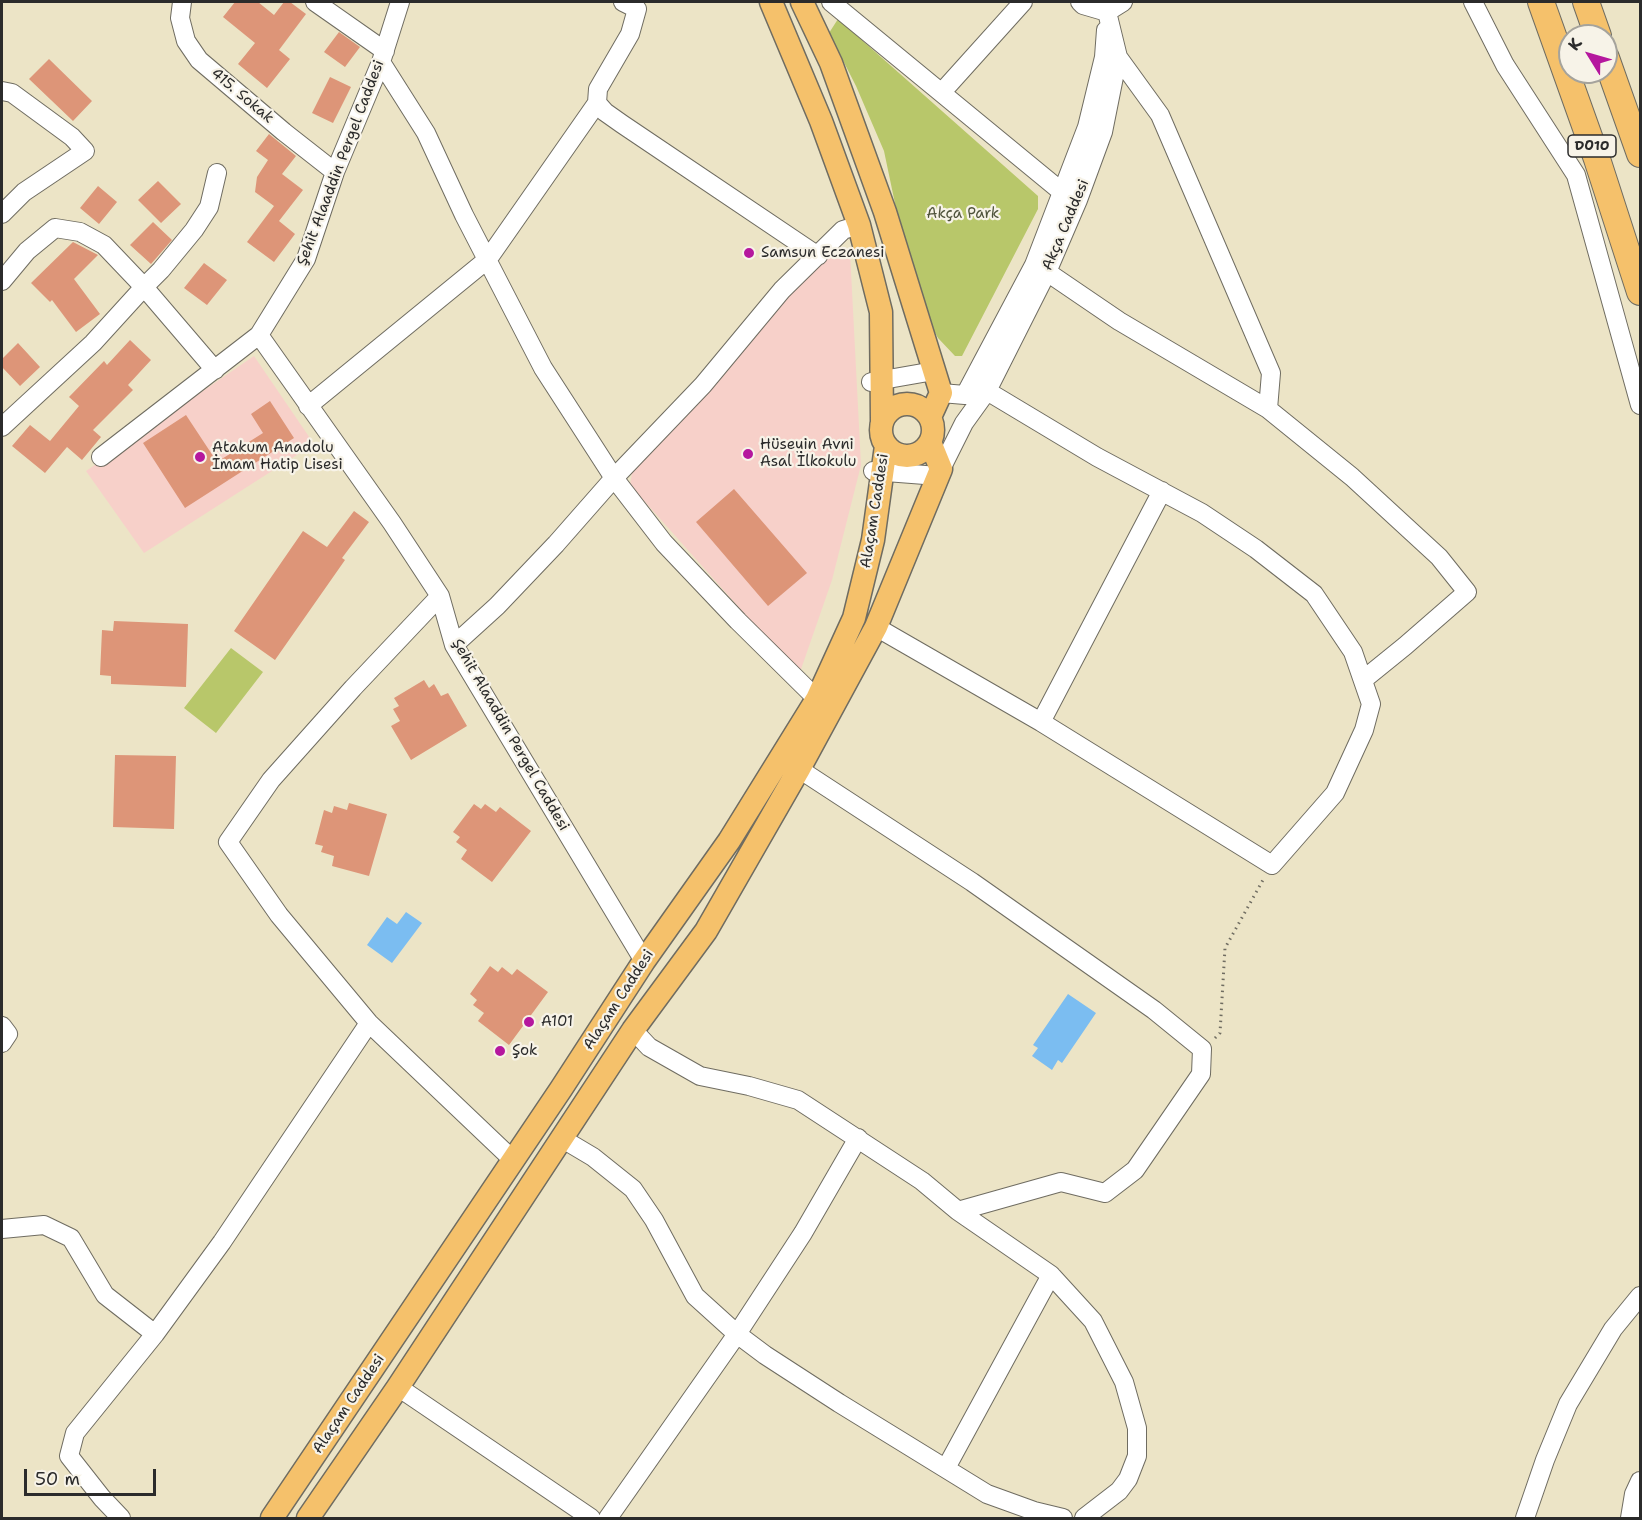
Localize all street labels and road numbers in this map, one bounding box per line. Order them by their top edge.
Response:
street label: Şehit Alaaddin Pergel Caddesi [293,58,389,268]
street label: 415. Sokak [207,65,277,127]
road number: D010 [1568,135,1616,157]
street label: Akça Caddesi [1039,177,1093,273]
street label: Alaçam Caddesi [857,452,893,570]
street label: Şehit Alaaddin Pergel Caddesi [447,636,573,834]
street label: Alaçam Caddesi [580,947,658,1053]
street label: Alaçam Caddesi [309,1351,389,1457]

